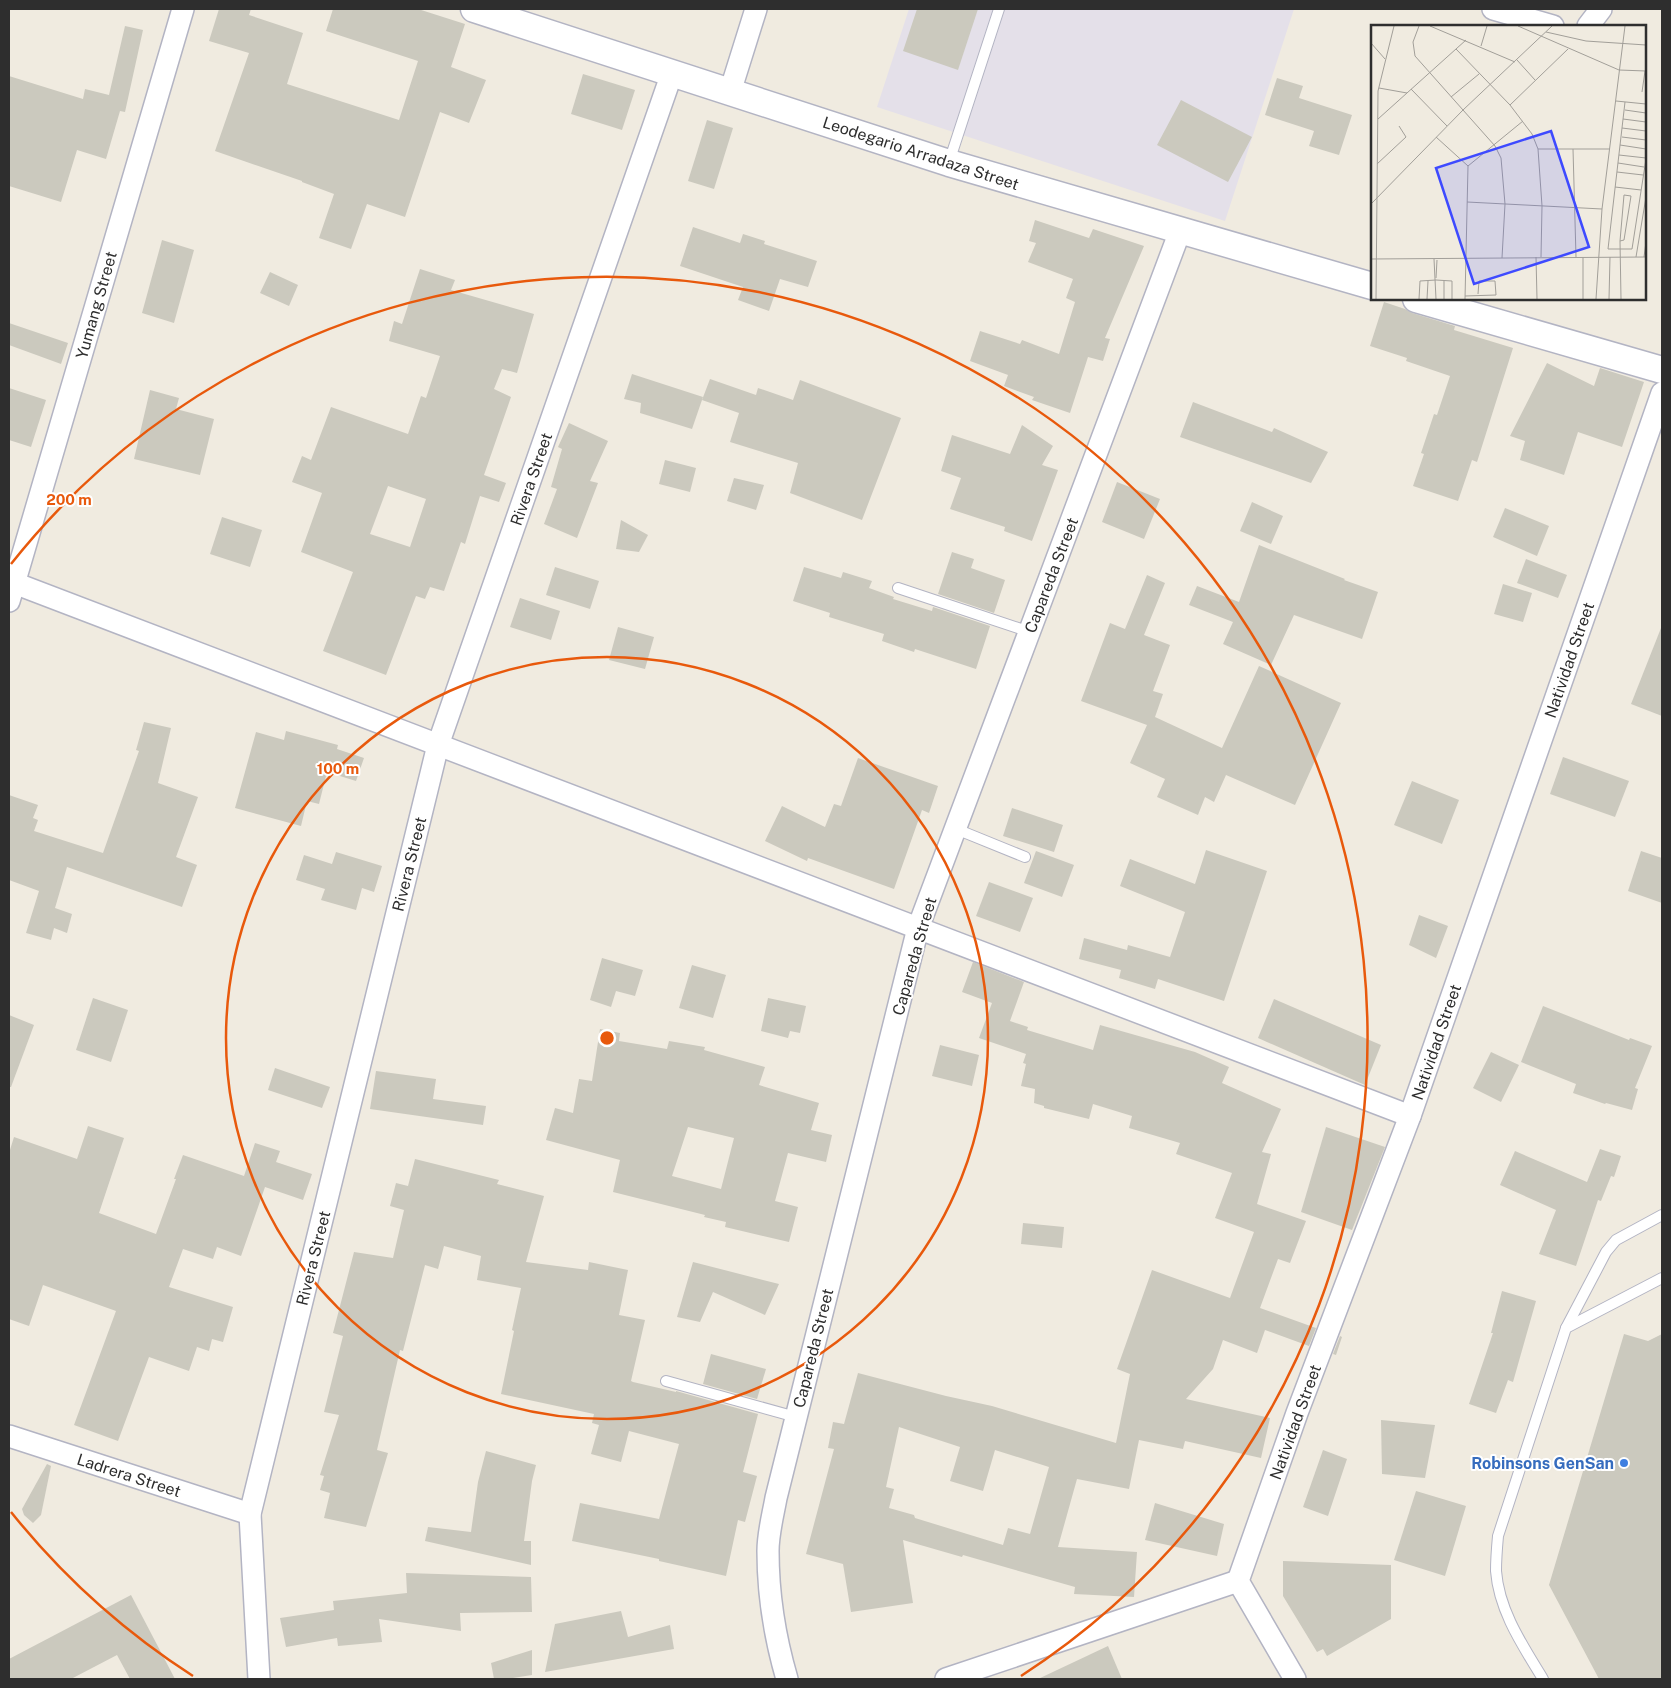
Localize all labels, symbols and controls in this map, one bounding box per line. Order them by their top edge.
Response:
inset map [1371,25,1646,300]
street label: Leodegario Arradaza Street [820,113,1021,194]
street label: Yumang Street [72,249,121,361]
street label: Rivera Street [507,430,556,528]
text: 200 m [46,491,92,508]
street label: Capareda Street [1021,515,1082,636]
street label: Natividad Street [1541,600,1598,721]
text: 100 m [317,760,359,777]
street label: Rivera Street [389,815,430,914]
street label: Capareda Street [889,895,940,1018]
street label: Natividad Street [1408,982,1465,1103]
centre of rings [598,1029,616,1047]
street label: Rivera Street [293,1209,334,1308]
street label: Capareda Street [789,1287,837,1410]
street label: Natividad Street [1266,1362,1325,1482]
street label: Ladrera Street [75,1450,183,1501]
place label: Robinsons GenSan [1471,1454,1614,1473]
marker: Robinsons GenSan [1618,1457,1630,1469]

